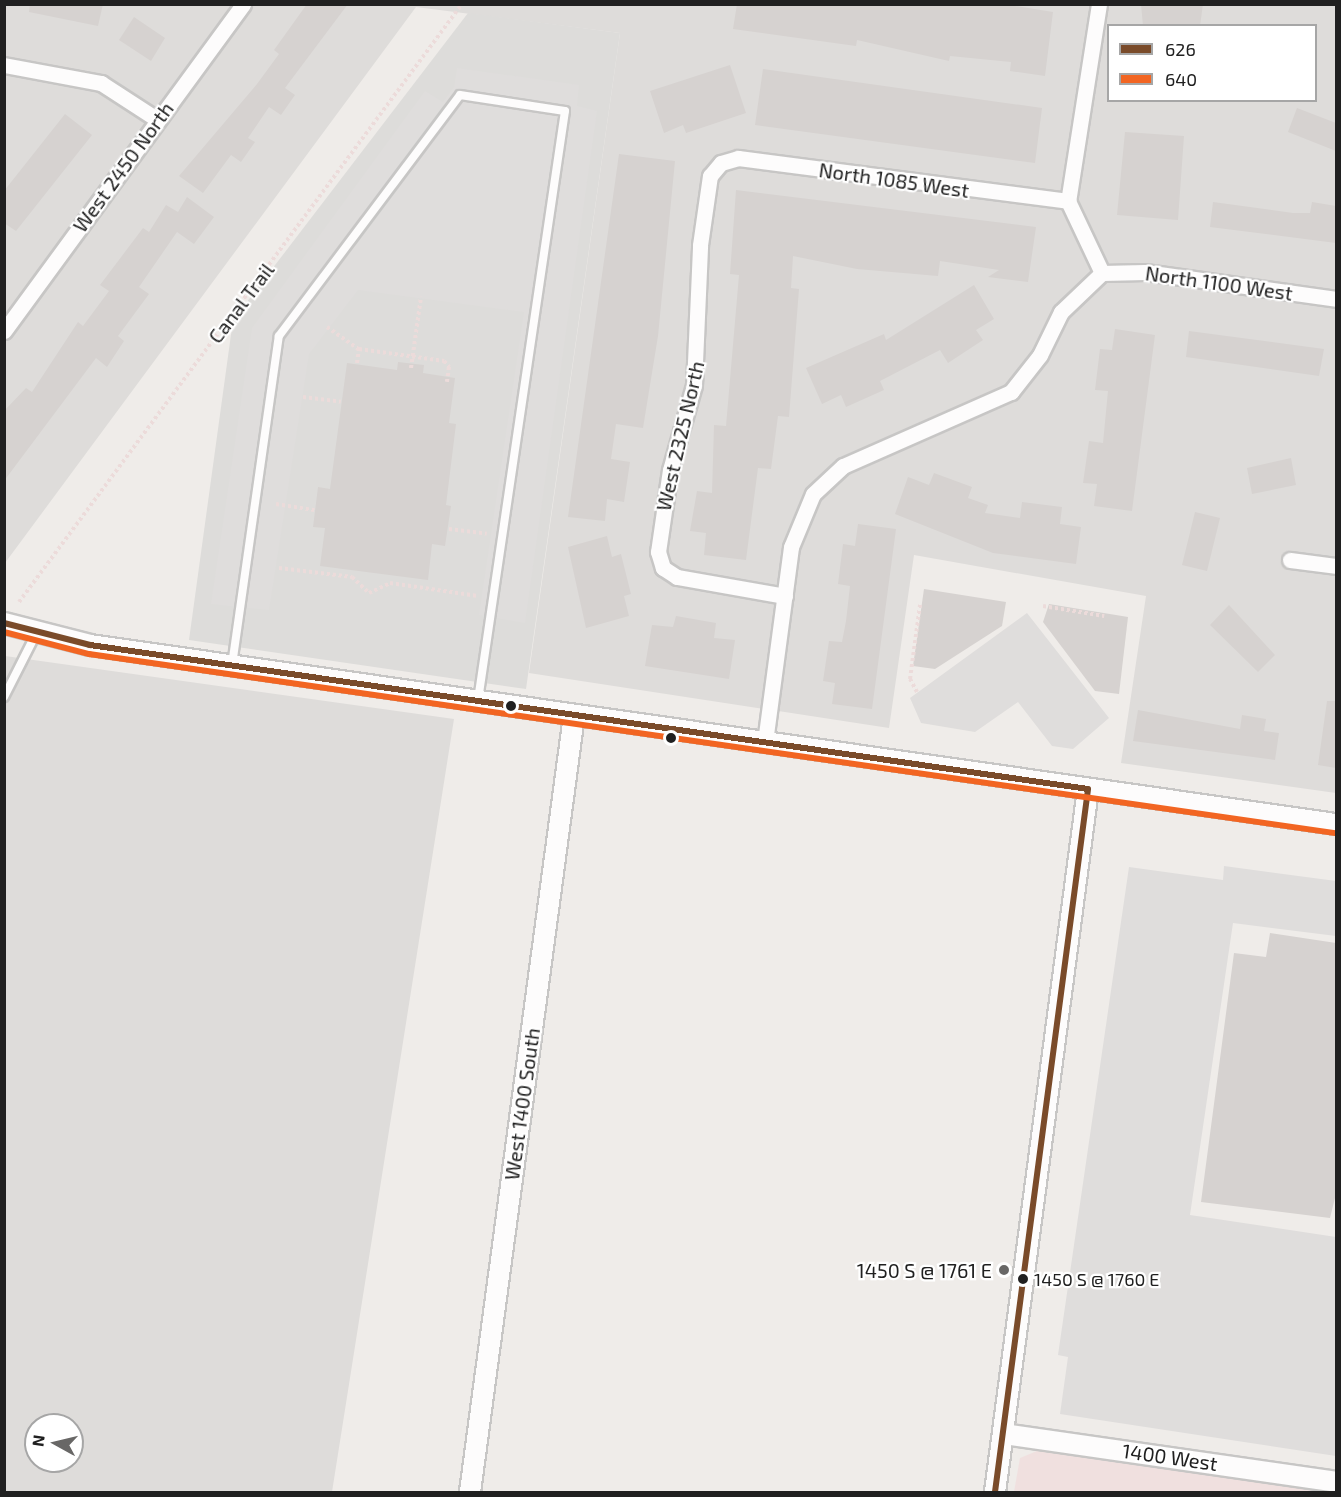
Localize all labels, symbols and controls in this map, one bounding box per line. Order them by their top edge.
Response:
legend [1107,24,1317,102]
text: 626 [1165,38,1196,60]
text: 640 [1165,68,1197,90]
street label: West 2450 North [68,97,178,237]
street label: North 1085 West [817,158,971,202]
street label: Canal Trail [203,258,279,348]
street label: North 1100 West [1144,261,1294,305]
street label: West 2325 North [651,359,709,513]
unlabelled marker [505,700,517,712]
unlabelled marker [665,732,677,744]
street label: West 1400 South [499,1026,545,1182]
place label: 1450 S @ 1761 E [857,1258,992,1282]
marker: 1450 S @ 1761 E [997,1263,1011,1277]
place label: 1450 S @ 1760 E [1034,1268,1159,1290]
marker: 1450 S @ 1760 E [1017,1273,1029,1285]
north arrow [24,1413,84,1473]
text: N [27,1434,48,1448]
street label: 1400 West [1121,1438,1219,1476]

